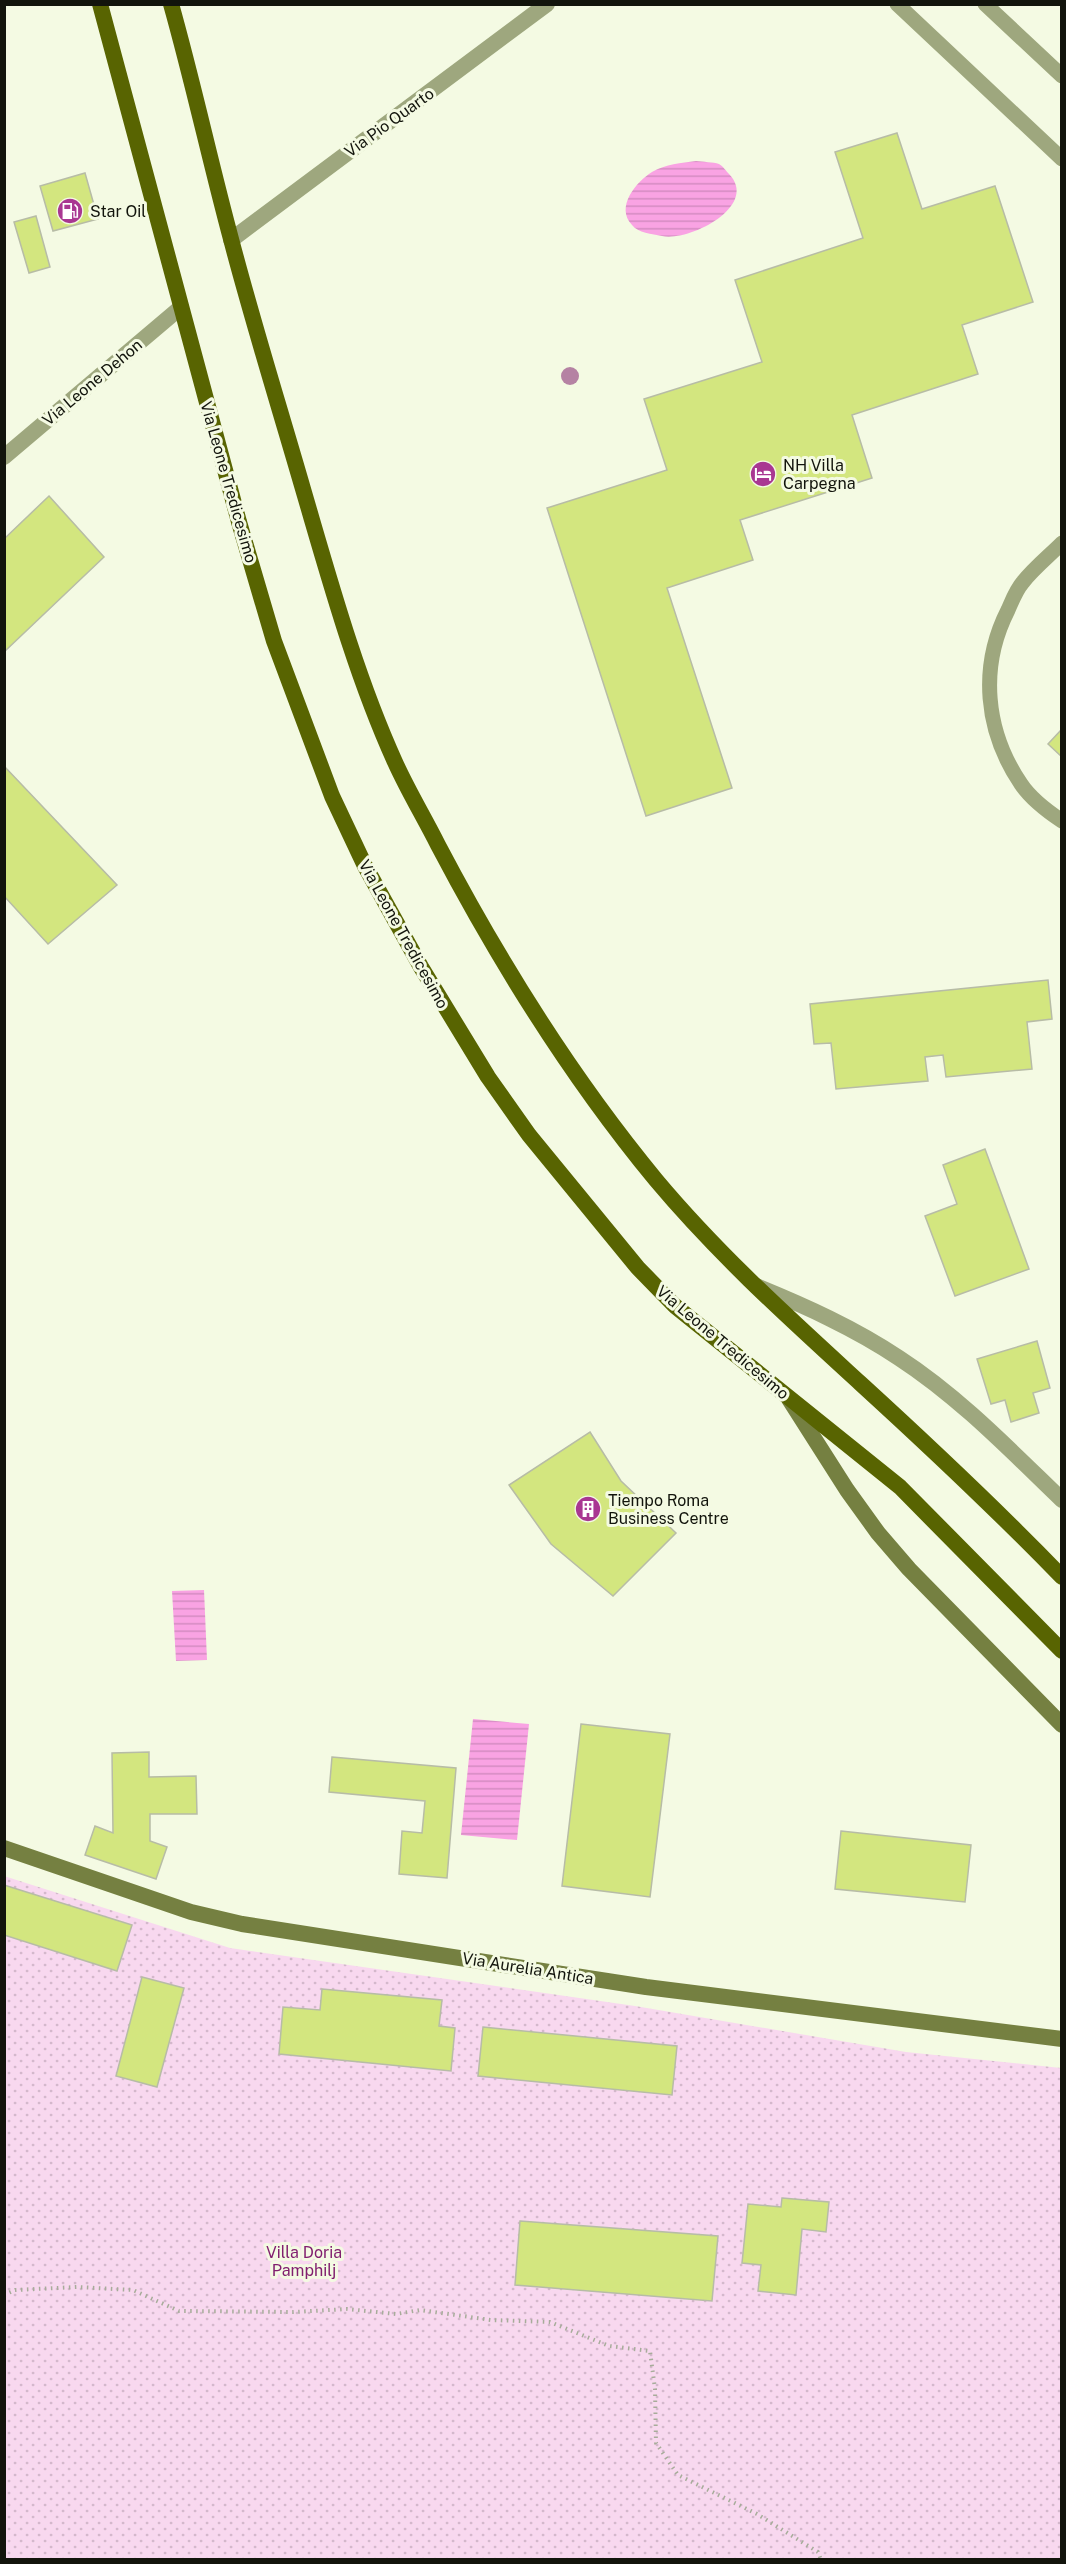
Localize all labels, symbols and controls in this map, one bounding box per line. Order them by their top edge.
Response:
street label: Via Pio Quarto [341,84,438,161]
fuel station icon: Star Oil [55,196,85,226]
place label: Star Oil [90,202,146,221]
street label: Via Leone Dehon [39,335,146,430]
street label: Via Leone Tredicesimo [196,399,261,565]
place label: NH Villa Carpegna [783,456,856,493]
hotel icon: NH Villa Carpegna [748,459,778,489]
street label: Via Leone Tredicesimo [355,857,452,1012]
street label: Via Leone Tredicesimo [653,1281,793,1403]
place label: Tiempo Roma Business Centre [608,1491,729,1528]
building icon: Tiempo Roma Business Centre [573,1494,603,1524]
street label: Via Aurelia Antica [461,1949,595,1988]
park label: Villa Doria Pamphilj [266,2243,342,2280]

